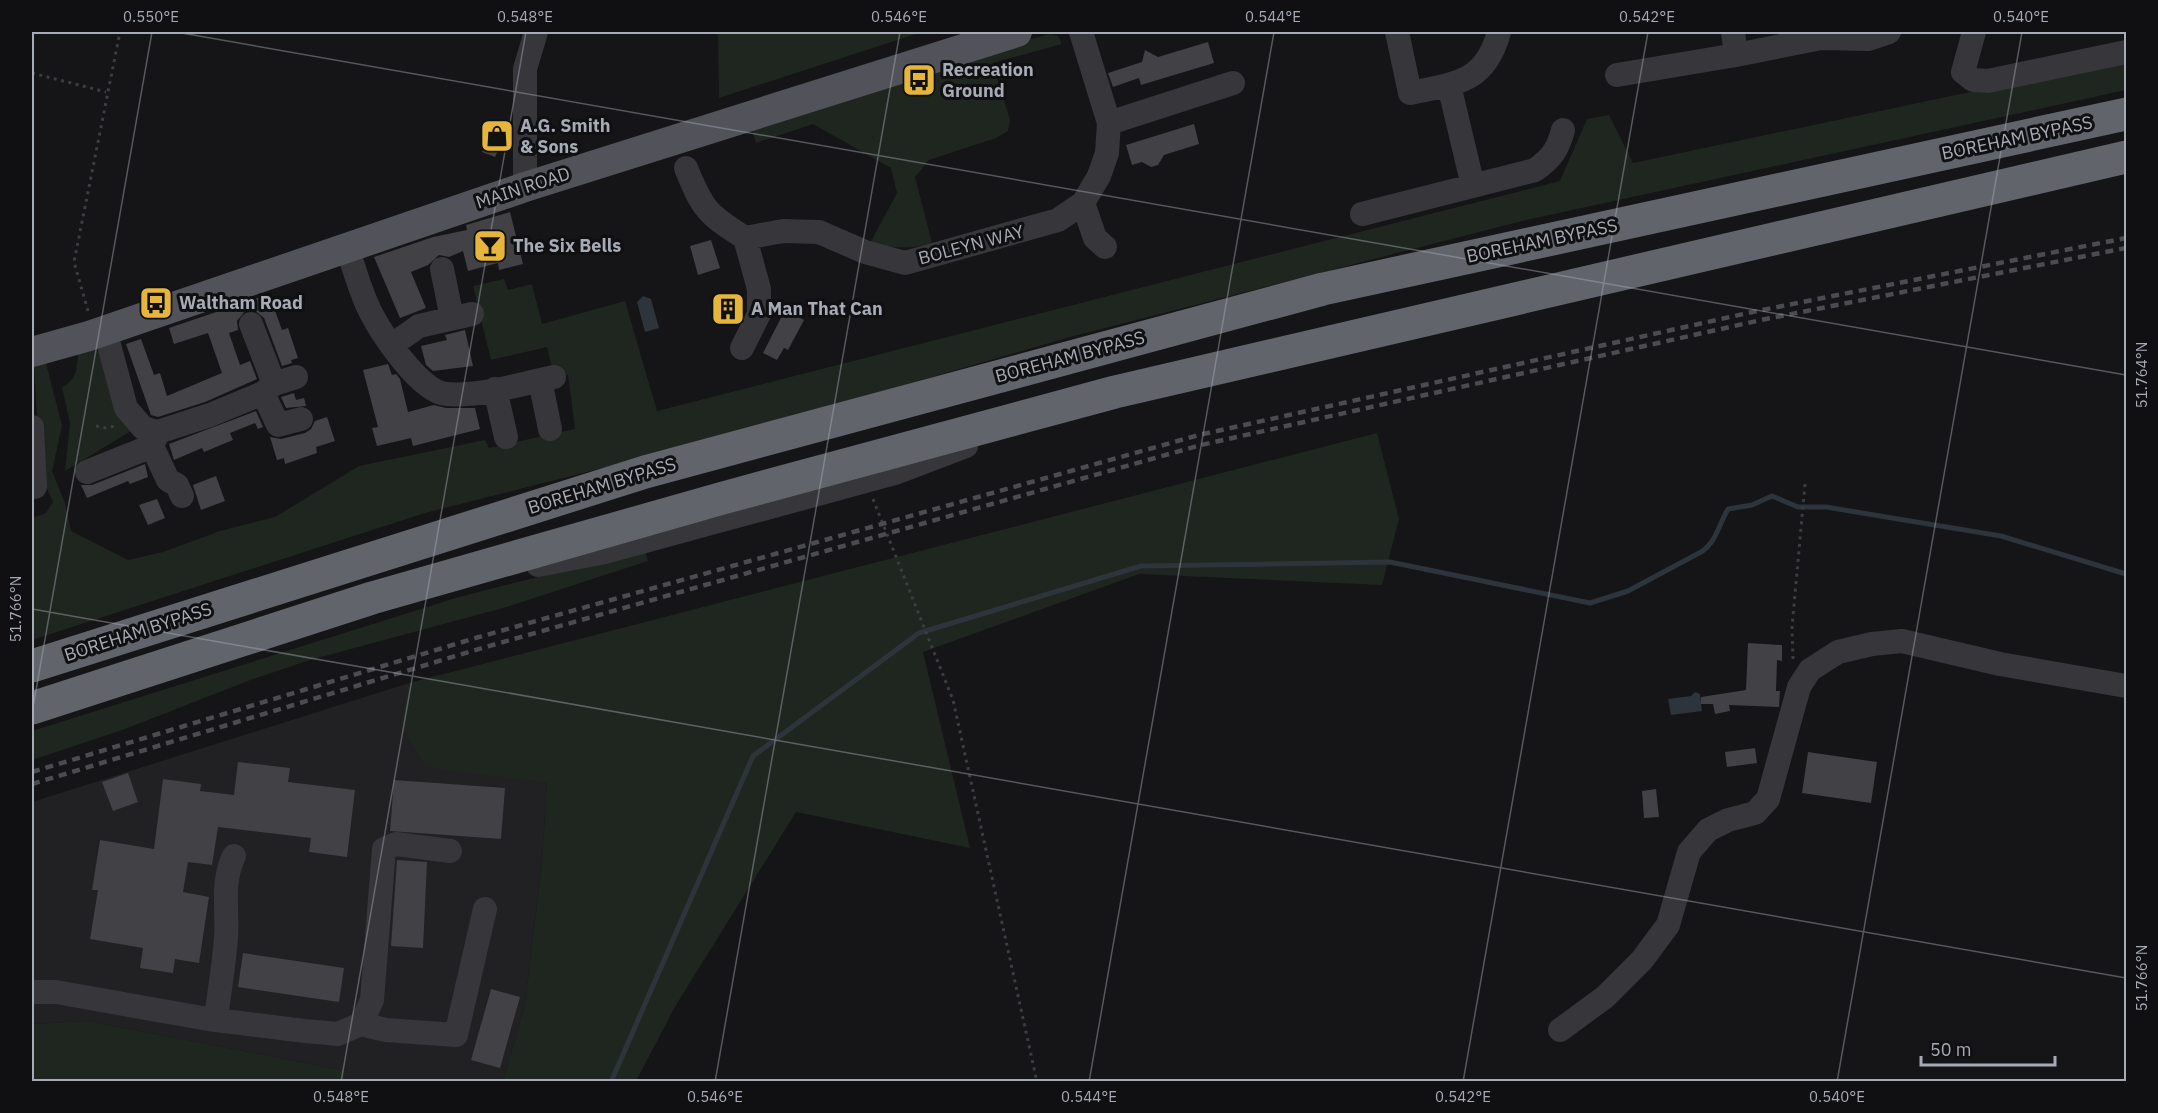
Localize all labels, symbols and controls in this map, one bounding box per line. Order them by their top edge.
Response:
text: 0.550°E [123,7,179,26]
text: 0.548°E [497,7,553,26]
text: 0.546°E [871,7,927,26]
text: 0.544°E [1245,7,1301,26]
text: 0.542°E [1619,7,1675,26]
text: 0.540°E [1993,7,2049,26]
place label: Recreation Ground [942,58,1034,102]
bus stop icon: Recreation Ground [901,62,937,98]
street label: BOREHAM BYPASS [1939,110,2095,165]
place label: A.G. Smith & Sons [520,114,610,158]
shop icon: A.G. Smith & Sons [479,118,515,154]
street label: MAIN ROAD [473,161,573,214]
street label: BOREHAM BYPASS [1464,213,1620,268]
street label: BOLEYN WAY [915,219,1027,270]
bar icon: The Six Bells [472,228,508,264]
place label: The Six Bells [513,234,621,257]
bus stop icon: Waltham Road [138,285,174,321]
place label: Waltham Road [179,291,303,314]
building icon: A Man That Can [710,291,746,327]
place label: A Man That Can [751,297,883,320]
street label: BOREHAM BYPASS [993,325,1147,388]
text: 51.764°N [2132,342,2151,408]
street label: BOREHAM BYPASS [525,452,679,519]
text: 51.766°N [6,576,25,642]
street label: BOREHAM BYPASS [61,597,215,666]
text: 51.766°N [2132,945,2151,1011]
scale bar [1921,1029,2054,1067]
text: 50 m [1930,1038,1972,1061]
text: 0.548°E [313,1087,369,1106]
text: 0.546°E [687,1087,743,1106]
text: 0.544°E [1061,1087,1117,1106]
text: 0.542°E [1435,1087,1491,1106]
text: 0.540°E [1809,1087,1865,1106]

